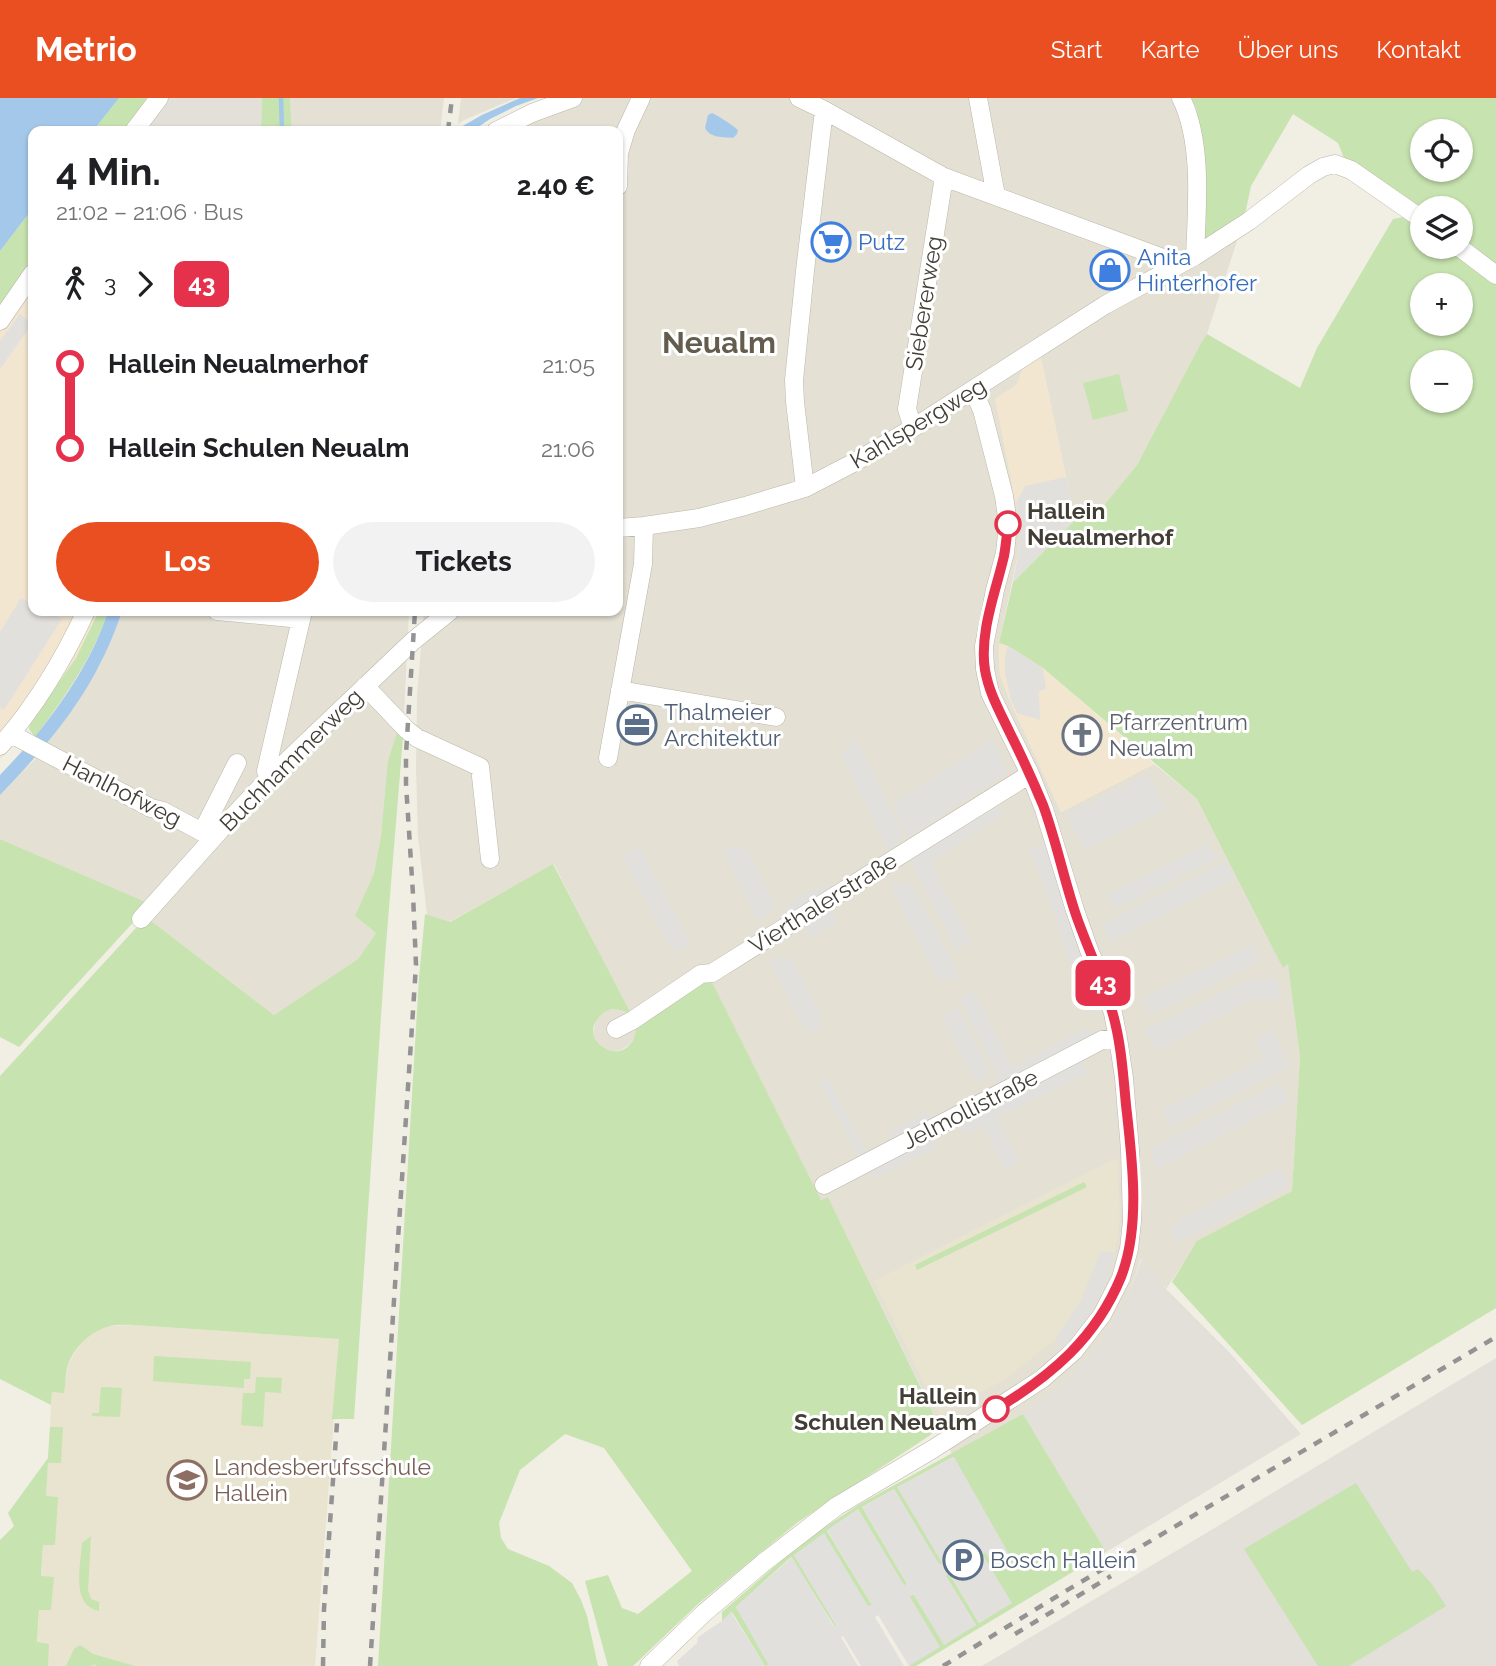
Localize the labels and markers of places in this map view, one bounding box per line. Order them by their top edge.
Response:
supermarket icon: Putz [810,221,852,263]
place label: Putz [858,228,905,255]
place label: Anita Hinterhofer [1137,243,1257,296]
shop icon: Anita Hinterhofer [1089,249,1131,291]
place label: Hallein Neualmerhof [1027,497,1175,550]
marker: Hallein Neualmerhof [995,511,1021,537]
place label: Thalmeier Architektur [664,698,781,751]
office icon: Thalmeier Architektur [616,704,658,746]
place label: Pfarrzentrum Neualm [1109,708,1248,761]
church icon: Pfarrzentrum Neualm [1061,714,1103,756]
place label: Hallein Schulen Neualm [794,1382,977,1435]
marker: Hallein Schulen Neualm [983,1396,1009,1422]
place label: Landesberufsschule Hallein [214,1453,431,1506]
school or university icon: Landesberufsschule Hallein [166,1459,208,1501]
parking icon: Bosch Hallein [942,1539,984,1581]
place label: Bosch Hallein [990,1546,1136,1573]

